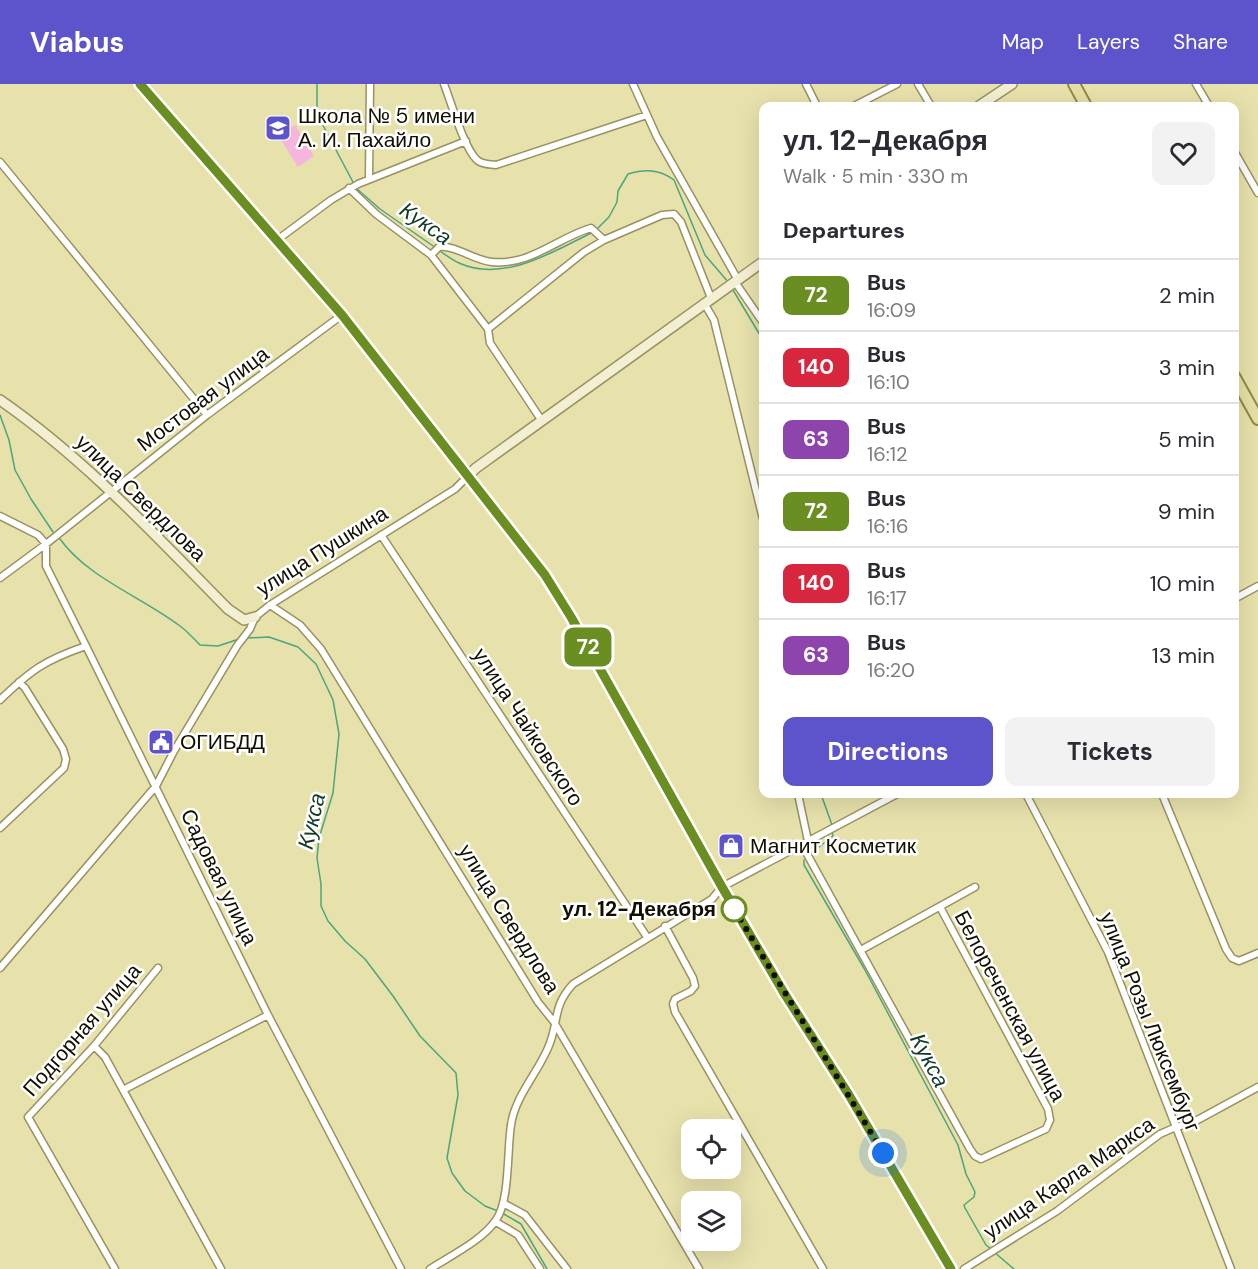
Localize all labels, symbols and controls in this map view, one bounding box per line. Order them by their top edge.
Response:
text: Viabus [30,24,124,61]
text: Map [1002,28,1044,56]
text: Layers [1077,28,1140,56]
text: Share [1173,28,1228,56]
place label: Школа № 5 имени А. И. Пахайло [298,102,475,154]
school or university icon: Школа № 5 имени А. И. Пахайло [263,113,293,143]
text: ул. 12-Декабря [783,122,988,159]
button: heart [1152,122,1215,185]
text: Walk · 5 min · 330 m [783,163,968,189]
water label: Кукса [394,195,457,252]
text: Departures [783,216,905,245]
text: Bus [867,268,906,297]
text: 72 [804,281,828,309]
text: 2 min [1159,281,1215,310]
text: 16:09 [867,297,916,323]
street label: Мостовая улица [131,340,275,458]
text: Bus [867,340,906,369]
text: 140 [798,353,834,381]
text: 3 min [1159,353,1215,382]
text: 16:10 [867,369,910,395]
text: Bus [867,412,906,441]
text: 63 [803,425,829,453]
text: 5 min [1158,425,1215,454]
street label: улица Свердлова [70,428,213,568]
text: 16:12 [867,441,908,467]
text: Bus [867,484,906,513]
text: 72 [804,497,828,525]
text: 9 min [1158,497,1215,526]
street label: улица Пушкина [251,499,393,603]
text: 16:16 [867,513,909,539]
text: Bus [867,556,906,585]
text: 140 [798,569,834,597]
text: 10 min [1150,569,1215,598]
text: 16:17 [867,585,907,611]
line badge: 72 [561,628,615,666]
text: Bus [867,628,906,657]
text: 72 [576,633,600,661]
text: 63 [803,641,829,669]
text: 13 min [1152,641,1215,670]
street label: улица Чайковского [466,643,590,811]
text: 16:20 [867,657,915,683]
button: Directions [783,717,993,786]
button: Tickets [1005,717,1215,786]
public building icon: ОГИБДД [146,727,176,757]
place label: ОГИБДД [180,728,265,756]
water label: Кукса [291,790,332,852]
street label: Садовая улица [174,804,264,950]
shop icon: Магнит Косметик [716,831,746,861]
place label: Магнит Косметик [750,832,917,860]
street label: улица Свердлова [452,839,566,999]
place label: ул. 12-Декабря [562,895,716,923]
marker: ул. 12-Декабря [721,896,747,922]
street label: Белореченская улица [948,906,1072,1107]
street label: улица Розы Люксембург [1093,908,1207,1136]
street label: Подгорная улица [17,958,148,1102]
water label: Кукса [903,1028,956,1092]
street label: улица Карла Маркса [978,1110,1160,1246]
map controls [681,1119,741,1251]
button: locate [681,1119,741,1179]
your location [868,1138,898,1168]
button: layers [681,1191,741,1251]

